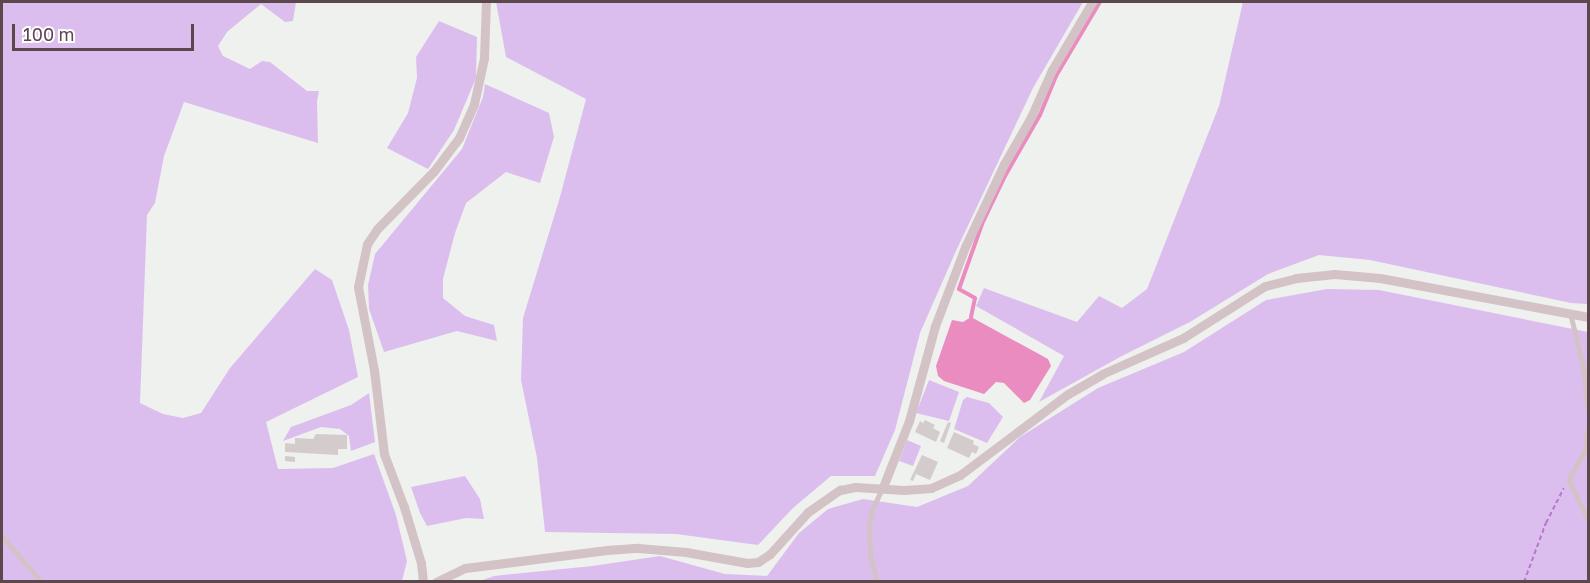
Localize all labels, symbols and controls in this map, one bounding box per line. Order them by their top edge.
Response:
scale bar [15,12,196,50]
text: 100 m [23,23,74,45]

